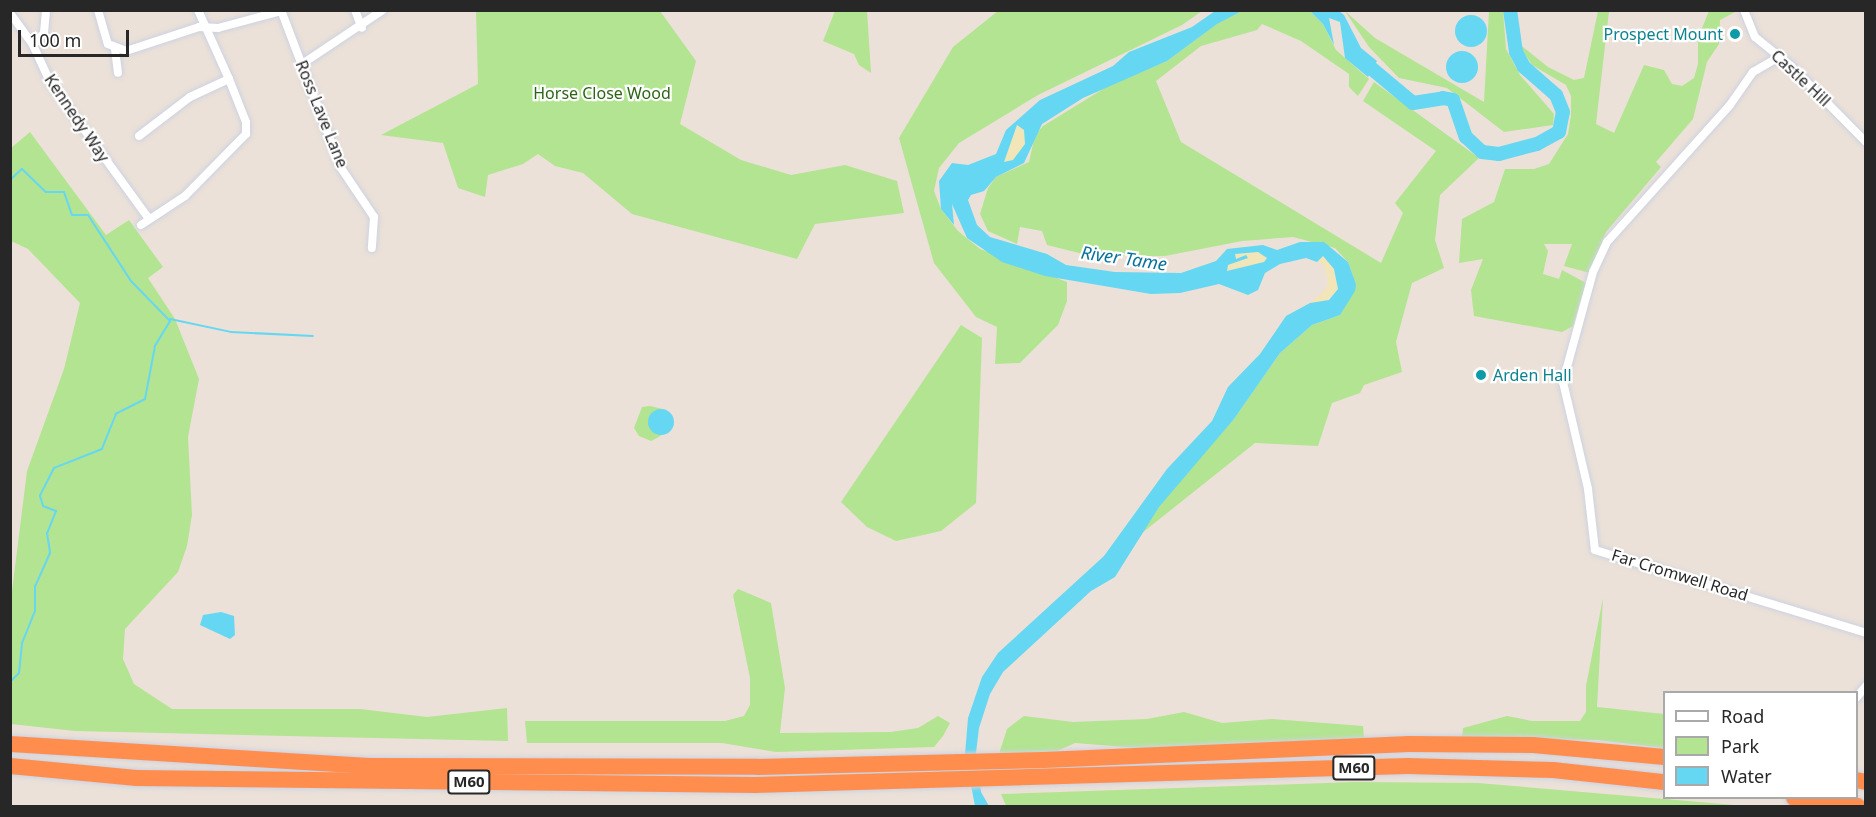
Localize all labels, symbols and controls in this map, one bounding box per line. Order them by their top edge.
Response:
scale bar [21,18,132,56]
place label: Prospect Mount [1603,24,1723,44]
marker: Prospect Mount [1728,27,1742,41]
text: 100 m [29,28,81,52]
street label: Castle Hill [1767,46,1835,110]
street label: Ross Lave Lane [292,58,352,170]
street label: Kennedy Way [41,71,113,165]
park label: Horse Close Wood [533,83,671,103]
water label: River Tame [1080,241,1168,275]
place label: Arden Hall [1493,365,1572,385]
marker: Arden Hall [1474,368,1488,382]
street label: Far Cromwell Road [1610,545,1750,605]
legend [1663,691,1858,799]
text: Road [1721,704,1764,728]
text: Park [1721,734,1759,758]
road number: M60 [1332,756,1376,780]
text: Water [1721,764,1772,788]
road number: M60 [446,770,492,794]

